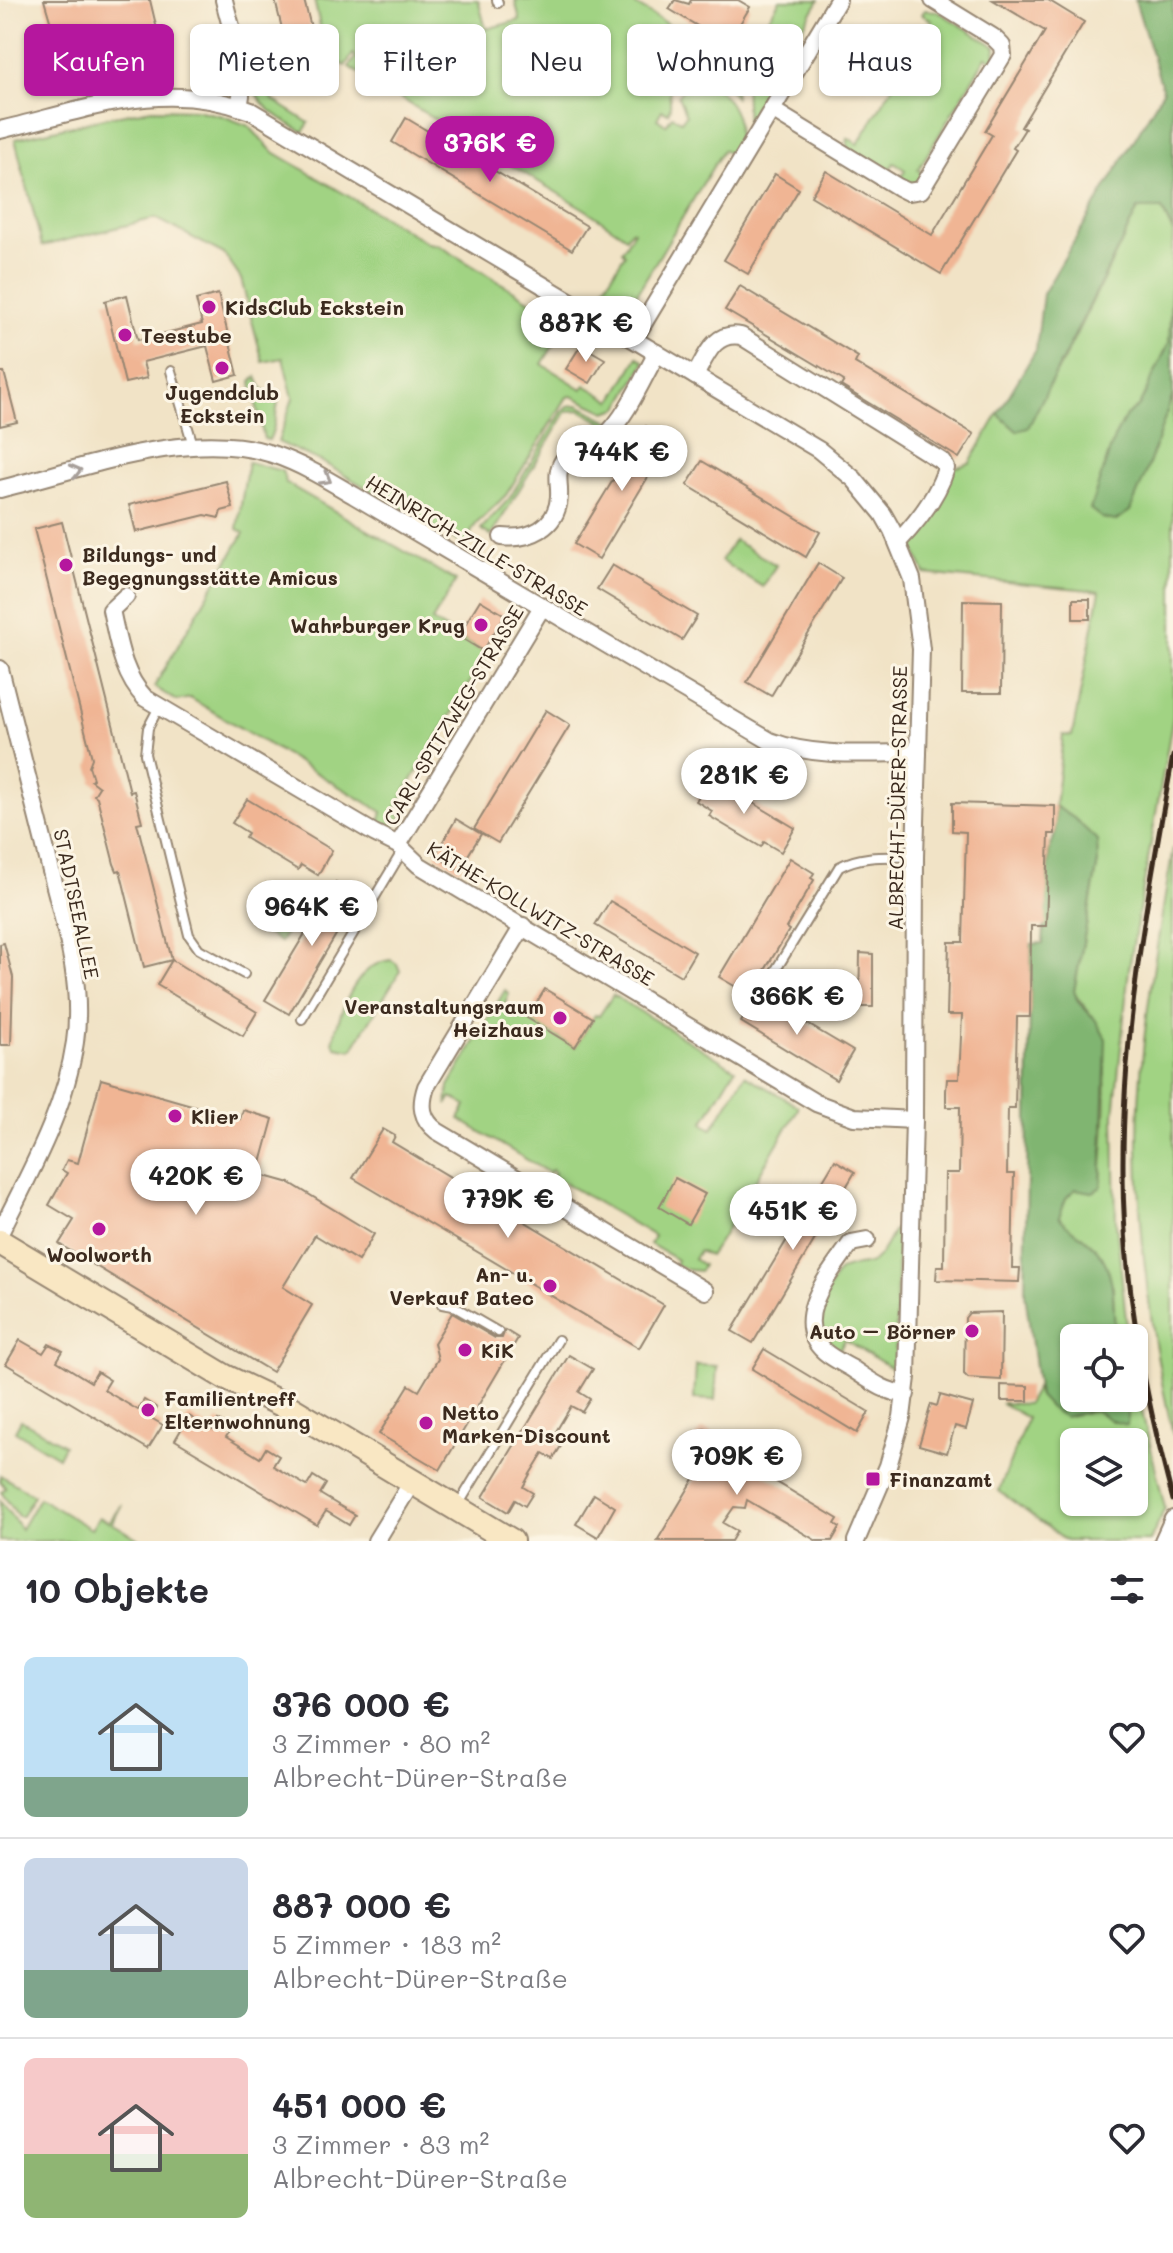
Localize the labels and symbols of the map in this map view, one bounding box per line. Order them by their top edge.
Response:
pin: 376K € [425,116,555,184]
place label: KidsClub Eckstein [225,294,404,320]
pin: 887K € [521,296,651,364]
marker: KidsClub Eckstein [200,298,218,316]
place label: Teestube [141,322,232,348]
marker: Teestube [116,326,134,344]
marker: Jugendclub Eckstein [213,359,231,377]
place label: Jugendclub Eckstein [165,379,279,428]
pin: 744K € [557,425,687,493]
one-way arrow [68,463,82,480]
street label: HEINRICH-ZILLE-STRASSE [361,468,593,622]
one-way arrow [317,469,332,485]
place label: Bildungs- und Begegnungsstätte Amicus [82,541,338,590]
marker: Bildungs- und Begegnungsstätte Amicus [57,556,75,574]
street label: CARL-SPITZWEG-STRASSE [377,600,529,830]
place label: Wahrburger Krug [291,612,465,638]
marker: Wahrburger Krug [472,616,490,634]
street label: ALBRECHT-DÜRER-STRASSE [882,665,912,931]
pin: 281K € [679,748,809,816]
street label: STADTSEEALLEE [48,826,106,982]
street label: KÄTHE-KOLLWITZ-STRASSE [423,835,659,991]
pin: 964K € [247,880,377,948]
pin: 366K € [732,969,862,1037]
place label: Veranstaltungsraum Heizhaus [344,993,544,1042]
marker: Veranstaltungsraum Heizhaus [551,1009,569,1027]
place label: Klier [191,1103,239,1129]
marker: Klier [166,1107,184,1125]
pin: 420K € [131,1149,261,1217]
pin: 779K € [443,1172,573,1240]
pin: 451K € [728,1184,858,1252]
marker: Woolworth [90,1220,108,1238]
place label: Woolworth [46,1241,152,1267]
place label: An- u. Verkauf Batec [390,1261,534,1310]
marker: An- u. Verkauf Batec [541,1277,559,1295]
place label: Auto – Börner [809,1318,956,1344]
marker: Auto – Börner [963,1322,981,1340]
place label: KiK [481,1337,514,1363]
marker: KiK [456,1341,474,1359]
place label: Familientreff Elternwohnung [164,1385,310,1434]
place label: Netto Marken-Discount [442,1399,611,1448]
marker: Familientreff Elternwohnung [139,1401,157,1419]
marker: Netto Marken-Discount [417,1414,435,1432]
pin: 709K € [672,1429,802,1497]
place label: Finanzamt [889,1466,992,1492]
marker: Finanzamt [864,1470,882,1488]

